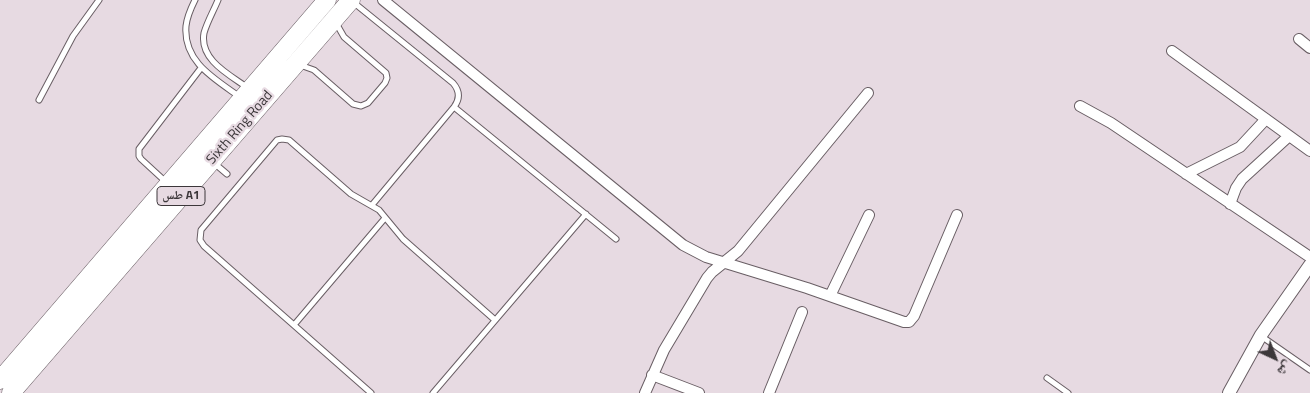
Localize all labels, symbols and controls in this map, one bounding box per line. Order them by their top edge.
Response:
street label: Sixth Ring Road [203,88,277,168]
road number: طس A1 [157,187,205,206]
north arrow [1250,333,1300,383]
text: ش [1273,357,1298,382]

